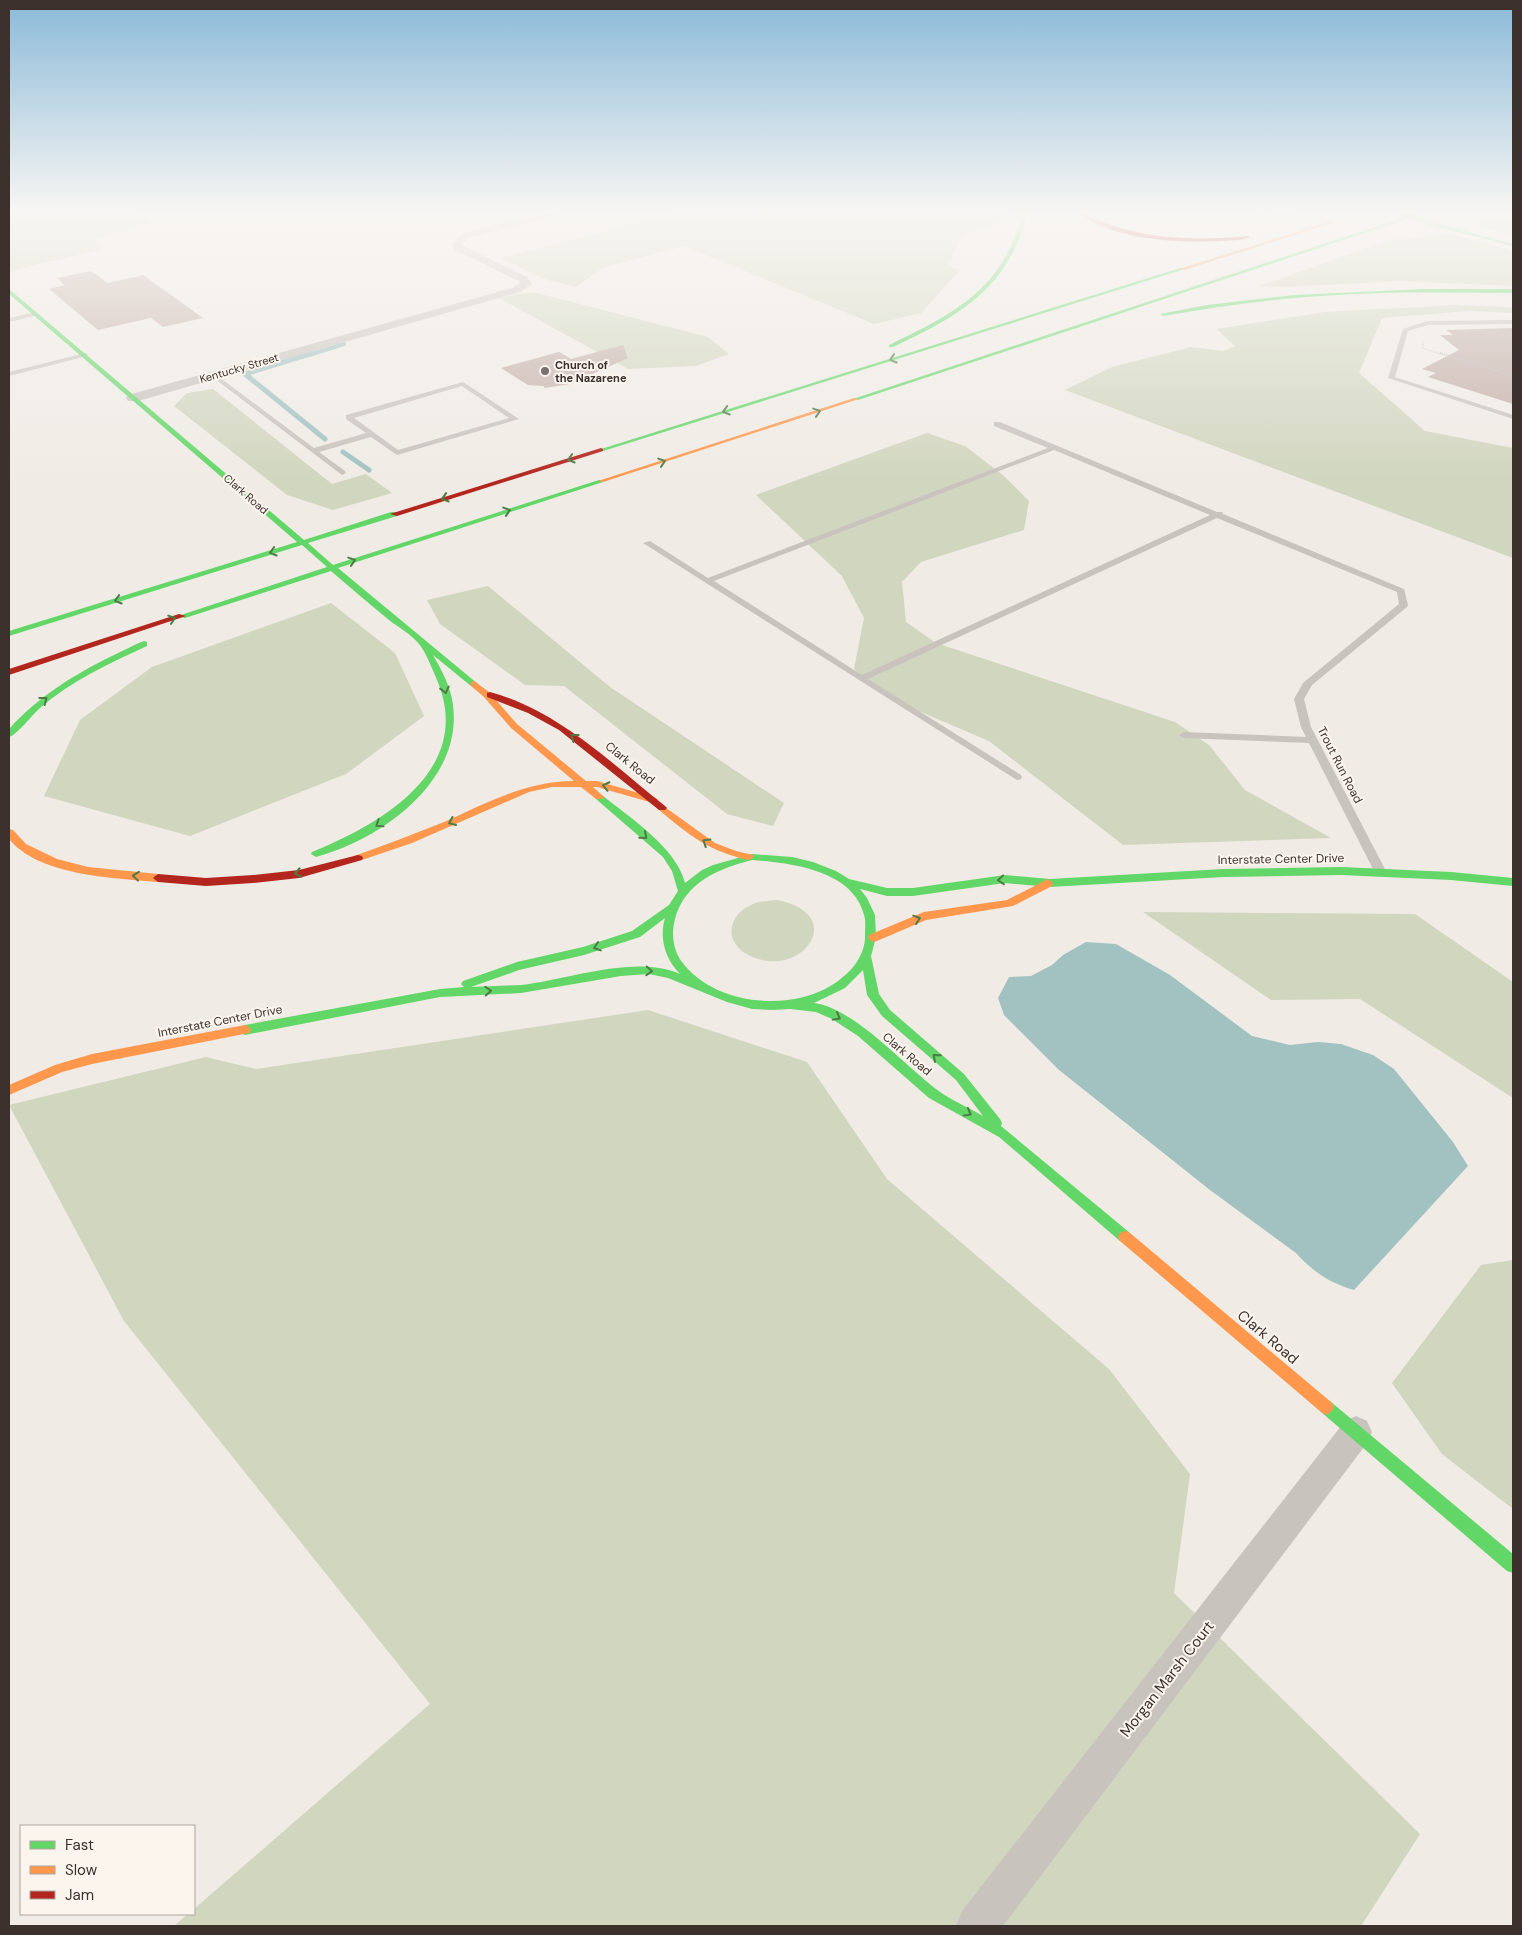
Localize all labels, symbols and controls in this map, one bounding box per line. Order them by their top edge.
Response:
street label: Kentucky Street [198,350,280,386]
one-way arrow [889,353,898,363]
place label: Church of the Nazarene [555,358,627,385]
marker: Church of the Nazarene [539,365,551,377]
one-way arrow [722,405,731,415]
one-way arrow [812,408,820,418]
one-way arrow [567,453,575,463]
one-way arrow [657,457,666,467]
street label: Clark Road [221,471,271,517]
one-way arrow [441,493,450,503]
one-way arrow [502,507,511,517]
one-way arrow [269,546,278,556]
one-way arrow [348,556,356,566]
one-way arrow [114,594,123,604]
one-way arrow [167,615,175,625]
one-way arrow [439,685,450,694]
one-way arrow [38,698,47,706]
street label: Trout Run Road [1314,724,1366,806]
one-way arrow [570,734,580,743]
street label: Clark Road [602,738,658,788]
one-way arrow [602,781,611,791]
one-way arrow [448,816,456,826]
one-way arrow [375,817,384,827]
one-way arrow [639,831,648,840]
one-way arrow [703,839,712,849]
street label: Interstate Center Drive [1218,850,1345,868]
one-way arrow [293,868,302,878]
one-way arrow [132,871,140,882]
one-way arrow [997,875,1005,886]
one-way arrow [912,915,921,925]
one-way arrow [593,942,602,952]
one-way arrow [645,966,653,977]
one-way arrow [485,986,493,996]
street label: Interstate Center Drive [156,1001,284,1041]
one-way arrow [832,1011,841,1021]
street label: Clark Road [879,1029,935,1079]
one-way arrow [933,1054,942,1063]
one-way arrow [962,1107,971,1117]
street label: Clark Road [1233,1305,1303,1369]
street label: Morgan Marsh Court [1115,1617,1219,1741]
legend [20,1825,195,1915]
text: Fast [65,1835,94,1855]
text: Slow [65,1860,98,1880]
text: Jam [65,1885,94,1905]

